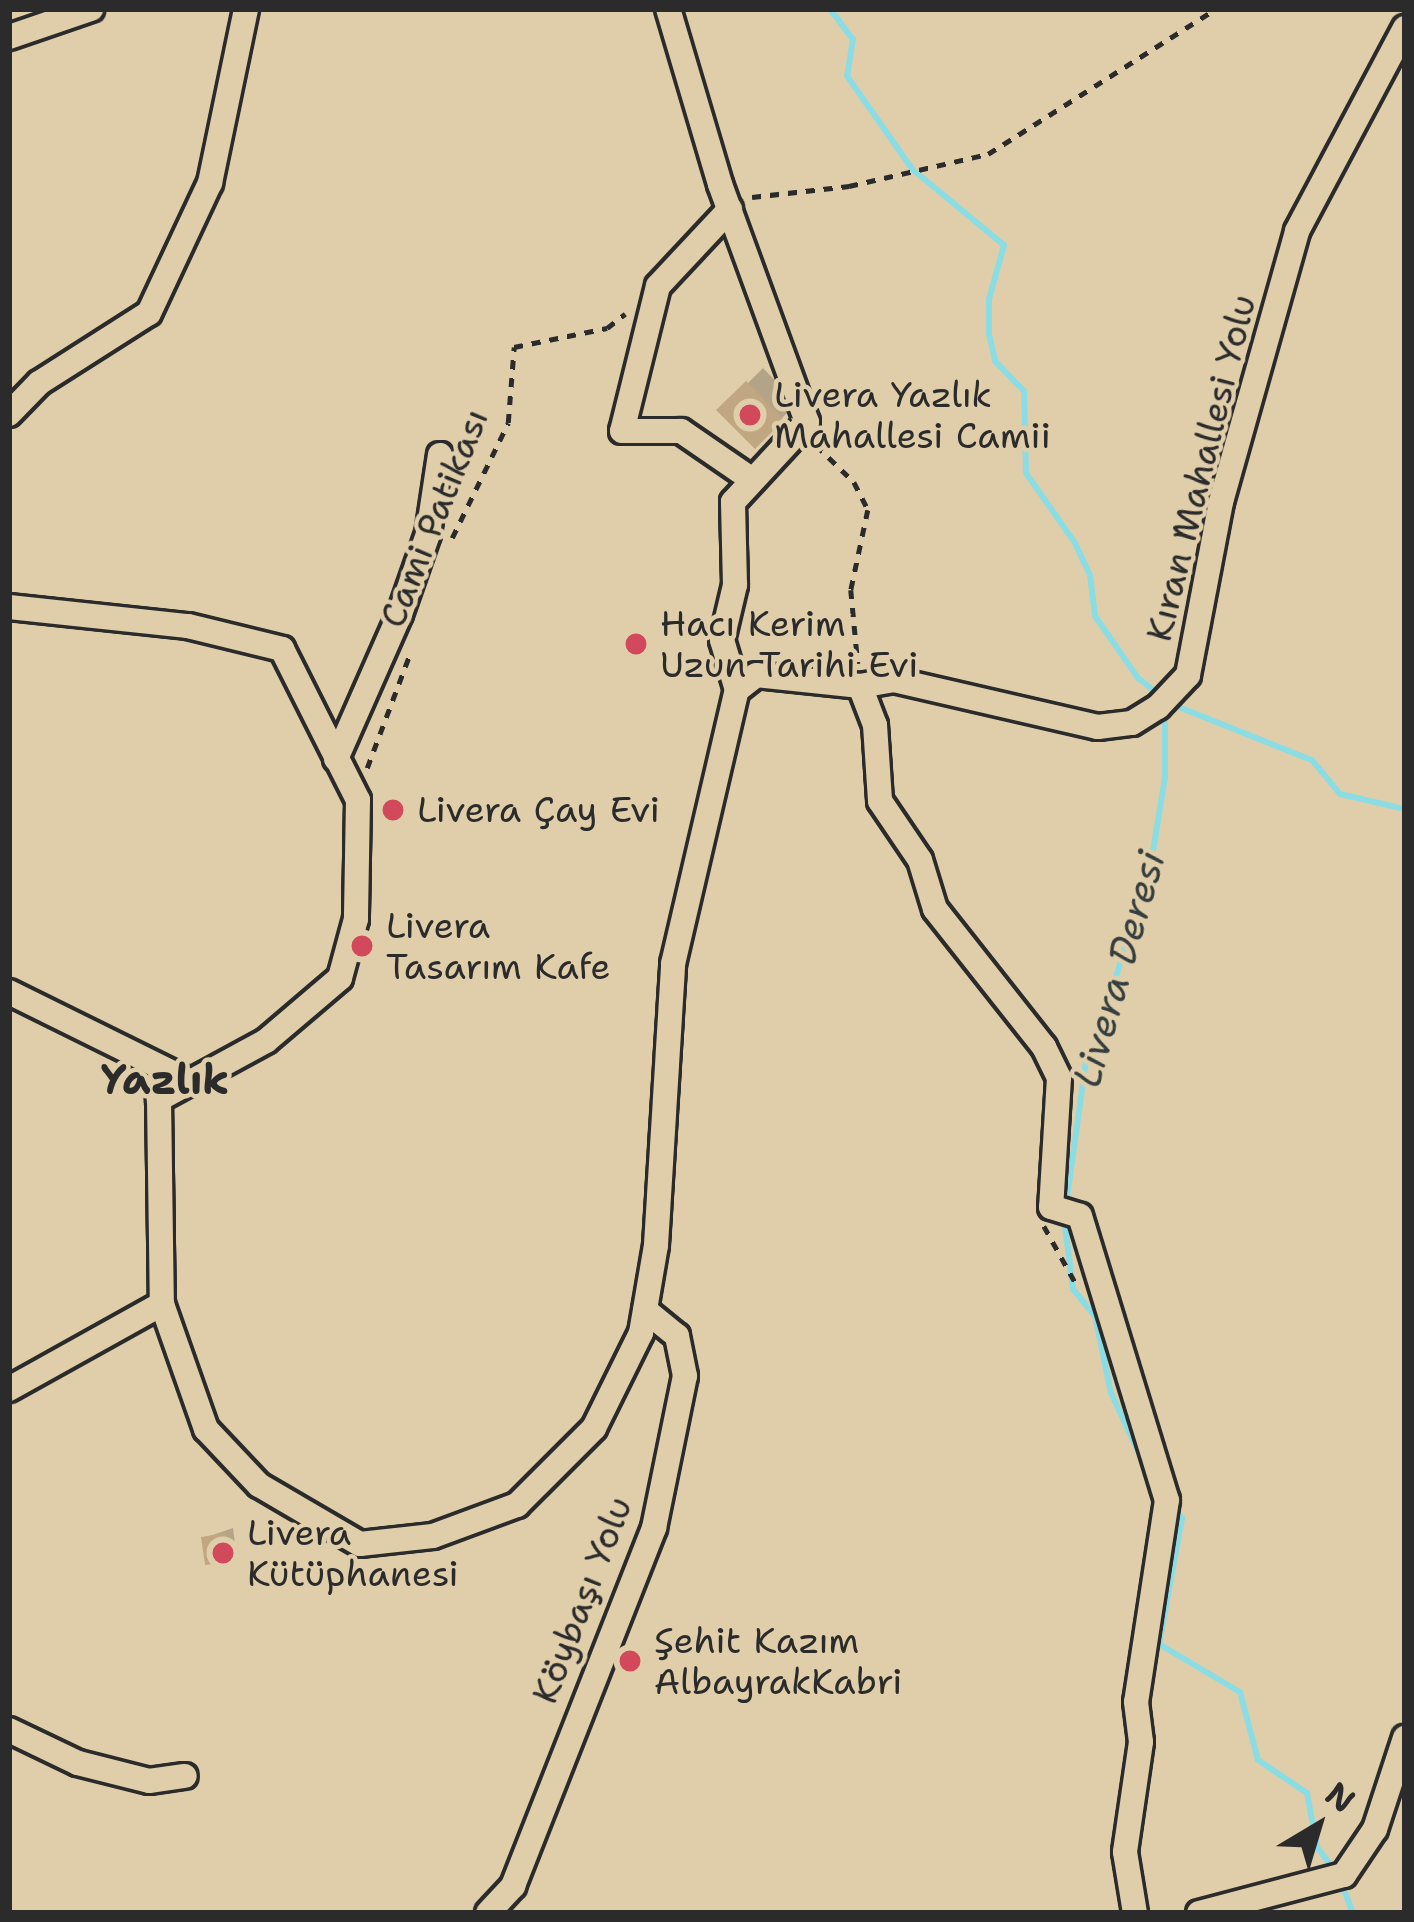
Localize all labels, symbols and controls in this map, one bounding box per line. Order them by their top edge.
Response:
street label: Kıran Mahallesi Yolu [1137,290,1265,646]
place label: Livera Yazlık Mahallesi Camii [774,372,1051,457]
street label: Cami Patikası [371,402,497,634]
marker: Livera Yazlık Mahallesi Camii [737,402,763,428]
place label: Hacı Kerim Uzun Tarihi Evi [660,601,918,686]
marker: Hacı Kerim Uzun Tarihi Evi [623,631,649,657]
place label: Livera Çay Evi [417,788,660,832]
marker: Livera Çay Evi [380,797,406,823]
water label: Livera Deresi [1063,846,1175,1092]
place label: Livera Tasarım Kafe [386,903,611,988]
marker: Livera Tasarım Kafe [349,933,375,959]
district label: Yazlık [101,1054,229,1104]
street label: Köybaşı Yolu [523,1491,641,1709]
place label: Livera Kütüphanesi [247,1510,459,1595]
marker: Livera Kütüphanesi [210,1540,236,1566]
place label: Şehit Kazım AlbayrakKabri [654,1618,902,1703]
marker: Şehit Kazım AlbayrakKabri [617,1648,643,1674]
north arrow [1258,1766,1378,1886]
text: N [1316,1771,1365,1823]

